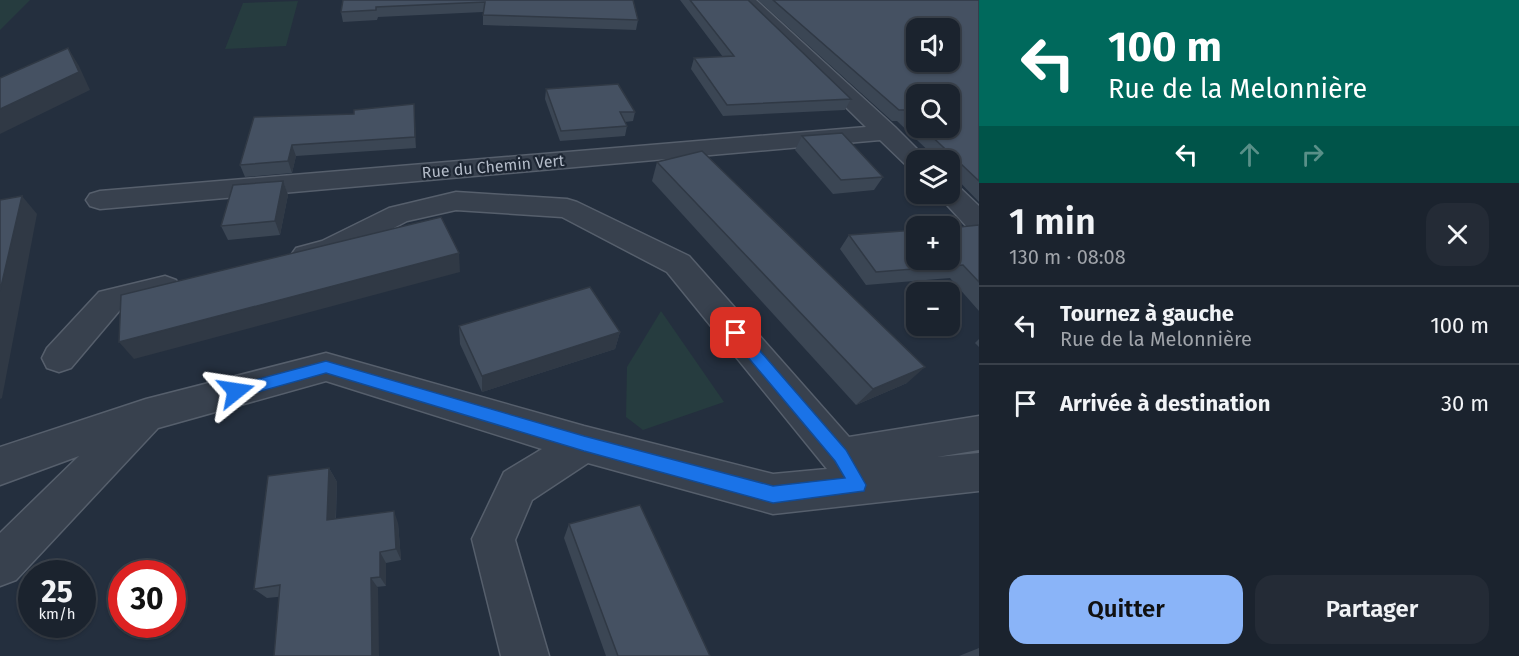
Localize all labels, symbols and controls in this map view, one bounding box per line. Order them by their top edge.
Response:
map controls [906,18,960,336]
button: sound [906,18,960,72]
text: 100 m [1108,22,1222,72]
icon: left [1009,24,1087,102]
text: Rue de la Melonnière [1108,73,1367,105]
button: search [906,84,960,138]
icon: left [1170,138,1203,171]
icon: ahead [1233,138,1266,171]
icon: right [1296,138,1329,171]
button: layers [906,150,960,204]
street label: Rue du Chemin Vert [421,151,565,182]
text: 1 min [1009,200,1096,244]
button: close [1426,203,1489,266]
button: + [906,216,960,270]
text: 130 m · 08:08 [1009,245,1126,269]
button: − [906,282,960,336]
text: Tournez à gauche [1060,300,1234,327]
pin [710,307,761,358]
icon: left [1009,309,1042,342]
text: 100 m [1430,312,1489,339]
icon: arrive [719,316,752,349]
text: Rue de la Melonnière [1060,327,1252,351]
position arrow [204,359,268,423]
icon: arrive [1009,387,1042,420]
text: Arrivée à destination [1060,390,1270,417]
text: 30 m [1441,390,1489,417]
speed limit sign: 30 [108,560,186,638]
text: 25 [41,574,73,610]
button: Quitter [1009,575,1243,644]
button: Partager [1255,575,1489,644]
text: km/h [38,605,76,623]

